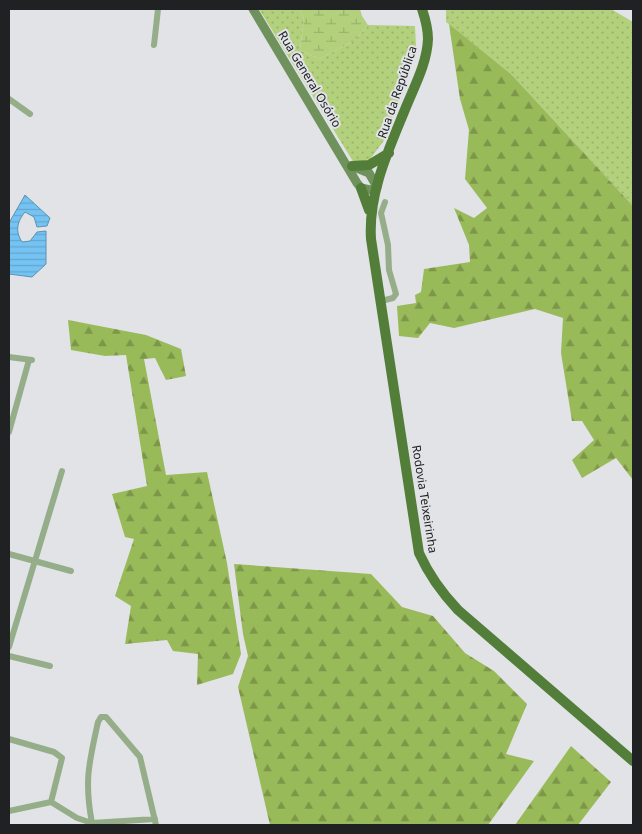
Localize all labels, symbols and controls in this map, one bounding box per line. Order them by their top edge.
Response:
street label: Rua General Osório [274,28,346,130]
street label: Rua da República [373,43,421,141]
street label: Rodovia Teixeirinha [408,444,442,554]

